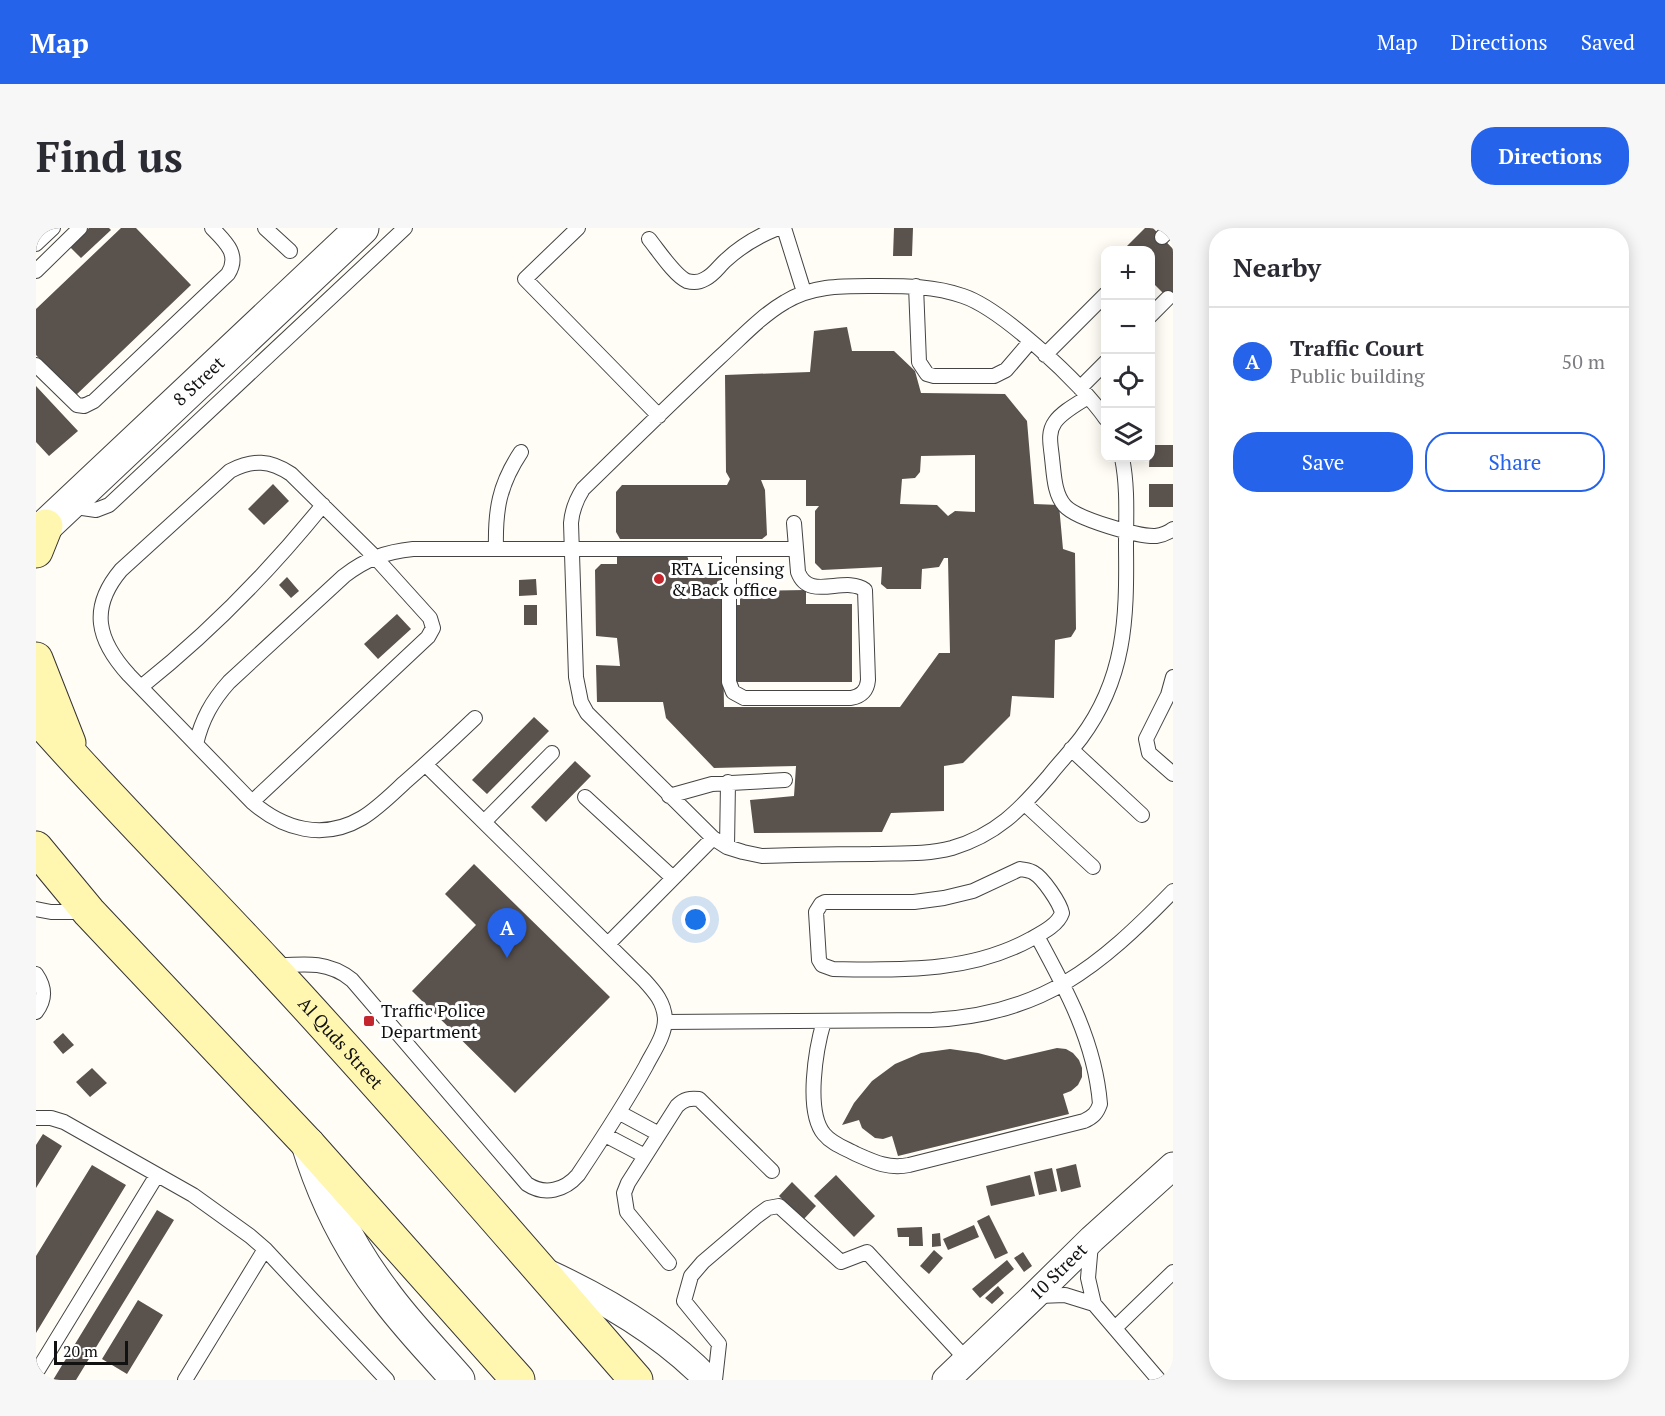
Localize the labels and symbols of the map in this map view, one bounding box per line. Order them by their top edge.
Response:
street label: 8 Street [168,350,229,411]
place label: RTA Licensing & Back office [671,556,785,601]
marker: RTA Licensing & Back office [652,572,666,586]
your location [681,905,710,934]
pin: A [488,908,526,958]
street label: Al Quds Street [293,991,389,1094]
place label: Traffic Police Department [381,998,485,1043]
marker: Traffic Police Department [362,1014,376,1028]
street label: 10 Street [1024,1237,1092,1305]
scale bar [54,1338,128,1366]

